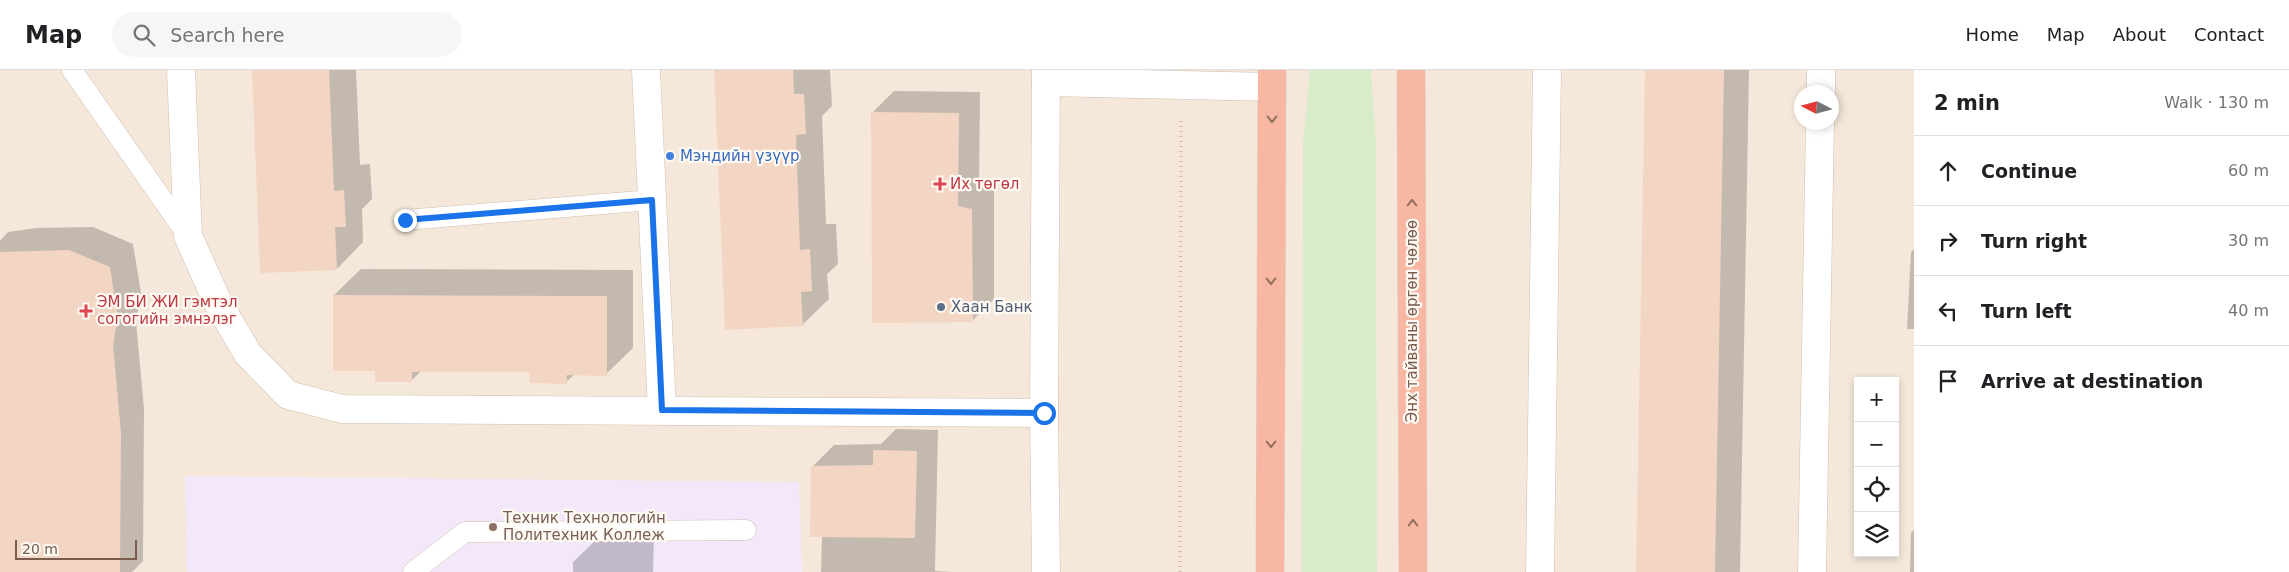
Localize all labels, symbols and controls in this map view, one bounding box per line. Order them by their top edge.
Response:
search box [112,12,462,57]
text: Map [25,21,82,49]
icon: search [130,21,158,49]
text: Search here [170,24,284,46]
text: Home [1966,24,2019,45]
text: Map [2047,24,2085,45]
text: About [2113,24,2166,45]
text: Contact [2194,24,2264,45]
north arrow [1794,85,1839,130]
text: 2 min [1934,91,2000,115]
text: Walk · 130 m [2164,93,2269,112]
one-way arrow [1267,115,1277,123]
place label: Мэндийн үзүүр [680,147,800,165]
marker: Мэндийн үзүүр [664,150,676,162]
icon: ahead [1934,157,1962,185]
text: Continue [1981,160,2077,182]
text: 60 m [2228,161,2269,180]
place label: Их төгөл [950,175,1019,193]
marker: Их төгөл [934,178,946,190]
one-way arrow [1407,199,1417,207]
route end [394,209,417,232]
street label: Энх тайваны өргөн чөлөө [1403,220,1421,422]
icon: right [1934,227,1962,255]
text: Turn right [1981,230,2087,252]
text: 30 m [2228,231,2269,250]
one-way arrow [1266,278,1276,285]
place label: ЭМ БИ ЖИ гэмтэл согогийн эмнэлэг [97,293,238,328]
icon: left [1934,297,1962,325]
place label: Хаан Банк [951,298,1033,316]
text: Turn left [1981,300,2072,322]
marker: Хаан Банк [935,301,947,313]
text: 40 m [2228,301,2269,320]
marker: ЭМ БИ ЖИ гэмтэл согогийн эмнэлэг [79,304,93,318]
icon: arrive [1934,367,1962,395]
text: Arrive at destination [1981,370,2203,392]
map controls [1854,377,1899,557]
button: + [1854,377,1899,422]
route start [1033,402,1056,425]
button: − [1854,422,1899,467]
one-way arrow [1266,440,1276,448]
button: locate [1854,467,1899,512]
place label: Техник Технологийн Политехник Коллеж [502,509,666,544]
button: layers [1854,512,1899,557]
one-way arrow [1408,519,1418,527]
marker: Техник Технологийн Политехник Коллеж [487,521,499,533]
scale bar [15,537,138,560]
text: 20 m [22,541,58,557]

